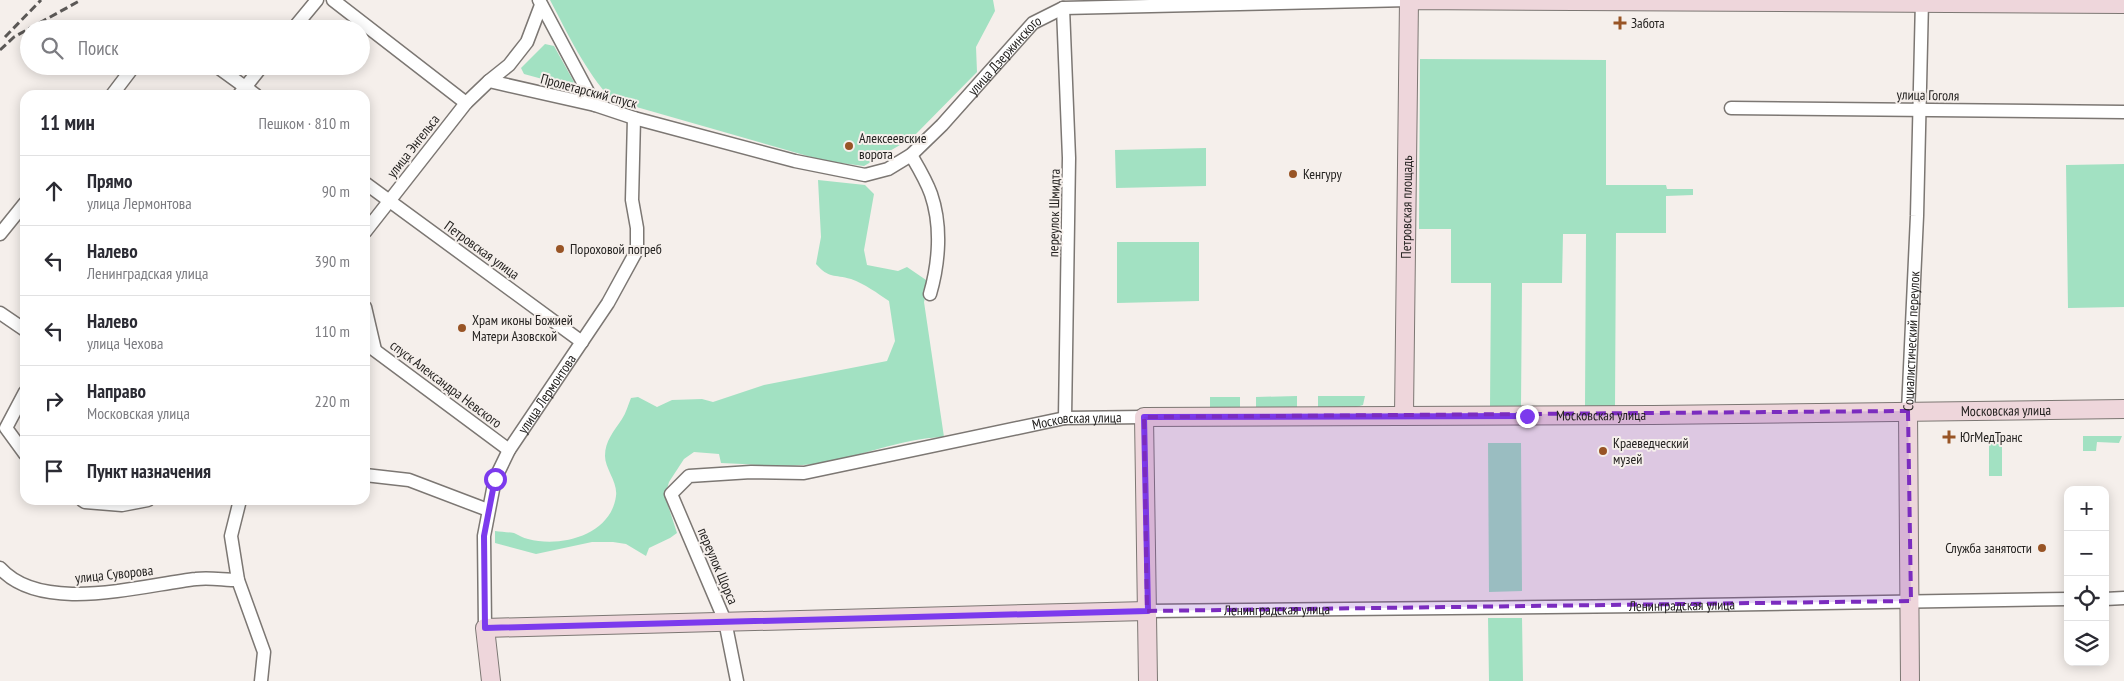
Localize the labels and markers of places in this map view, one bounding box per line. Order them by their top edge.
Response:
place label: Забота [1631,14,1665,32]
marker: Забота [1613,16,1627,30]
place label: Алексеевские ворота [859,129,927,163]
marker: Алексеевские ворота [843,140,855,152]
place label: Кенгуру [1303,165,1342,183]
marker: Кенгуру [1287,168,1299,180]
place label: Пороховой погреб [570,240,662,258]
marker: Пороховой погреб [554,243,566,255]
place label: Храм иконы Божией Матери Азовской [472,311,573,345]
marker: Храм иконы Божией Матери Азовской [456,322,468,334]
place label: ЮгМедТранс [1960,428,2023,446]
marker: ЮгМедТранс [1942,430,1956,444]
place label: Краеведческий музей [1613,434,1689,468]
marker: Краеведческий музей [1597,445,1609,457]
place label: Служба занятости [1945,539,2032,557]
marker: Служба занятости [2036,542,2048,554]

